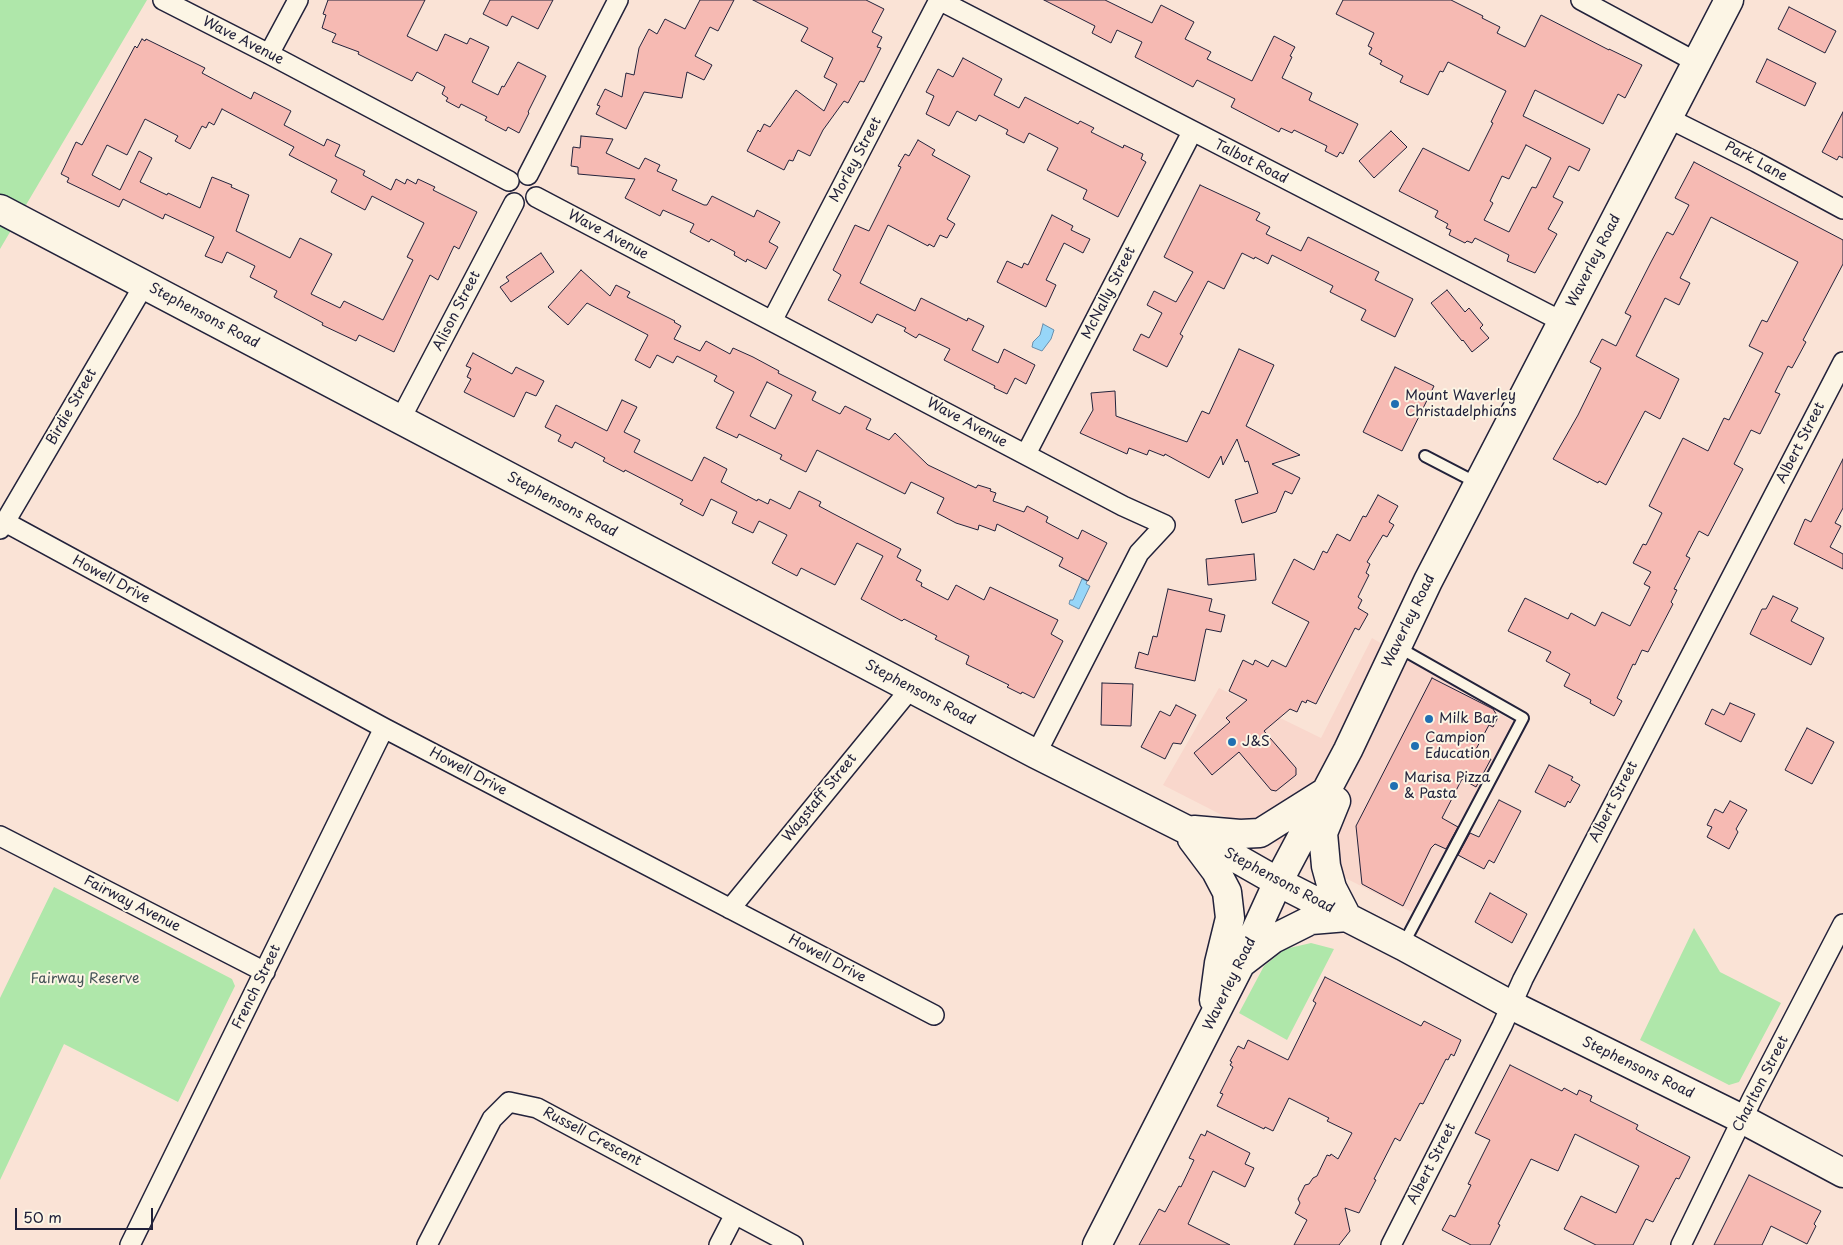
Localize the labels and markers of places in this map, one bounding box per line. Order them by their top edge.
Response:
place label: Mount Waverley Christadelphians [1405,388,1517,421]
marker: Mount Waverley Christadelphians [1389,398,1401,410]
place label: Milk Bar [1439,711,1498,727]
marker: Milk Bar [1423,713,1435,725]
place label: Campion Education [1425,730,1490,762]
place label: J&S [1242,734,1270,750]
marker: J&S [1226,736,1238,748]
marker: Campion Education [1409,740,1421,752]
place label: Marisa Pizza & Pasta [1404,770,1490,802]
marker: Marisa Pizza & Pasta [1388,780,1400,792]

